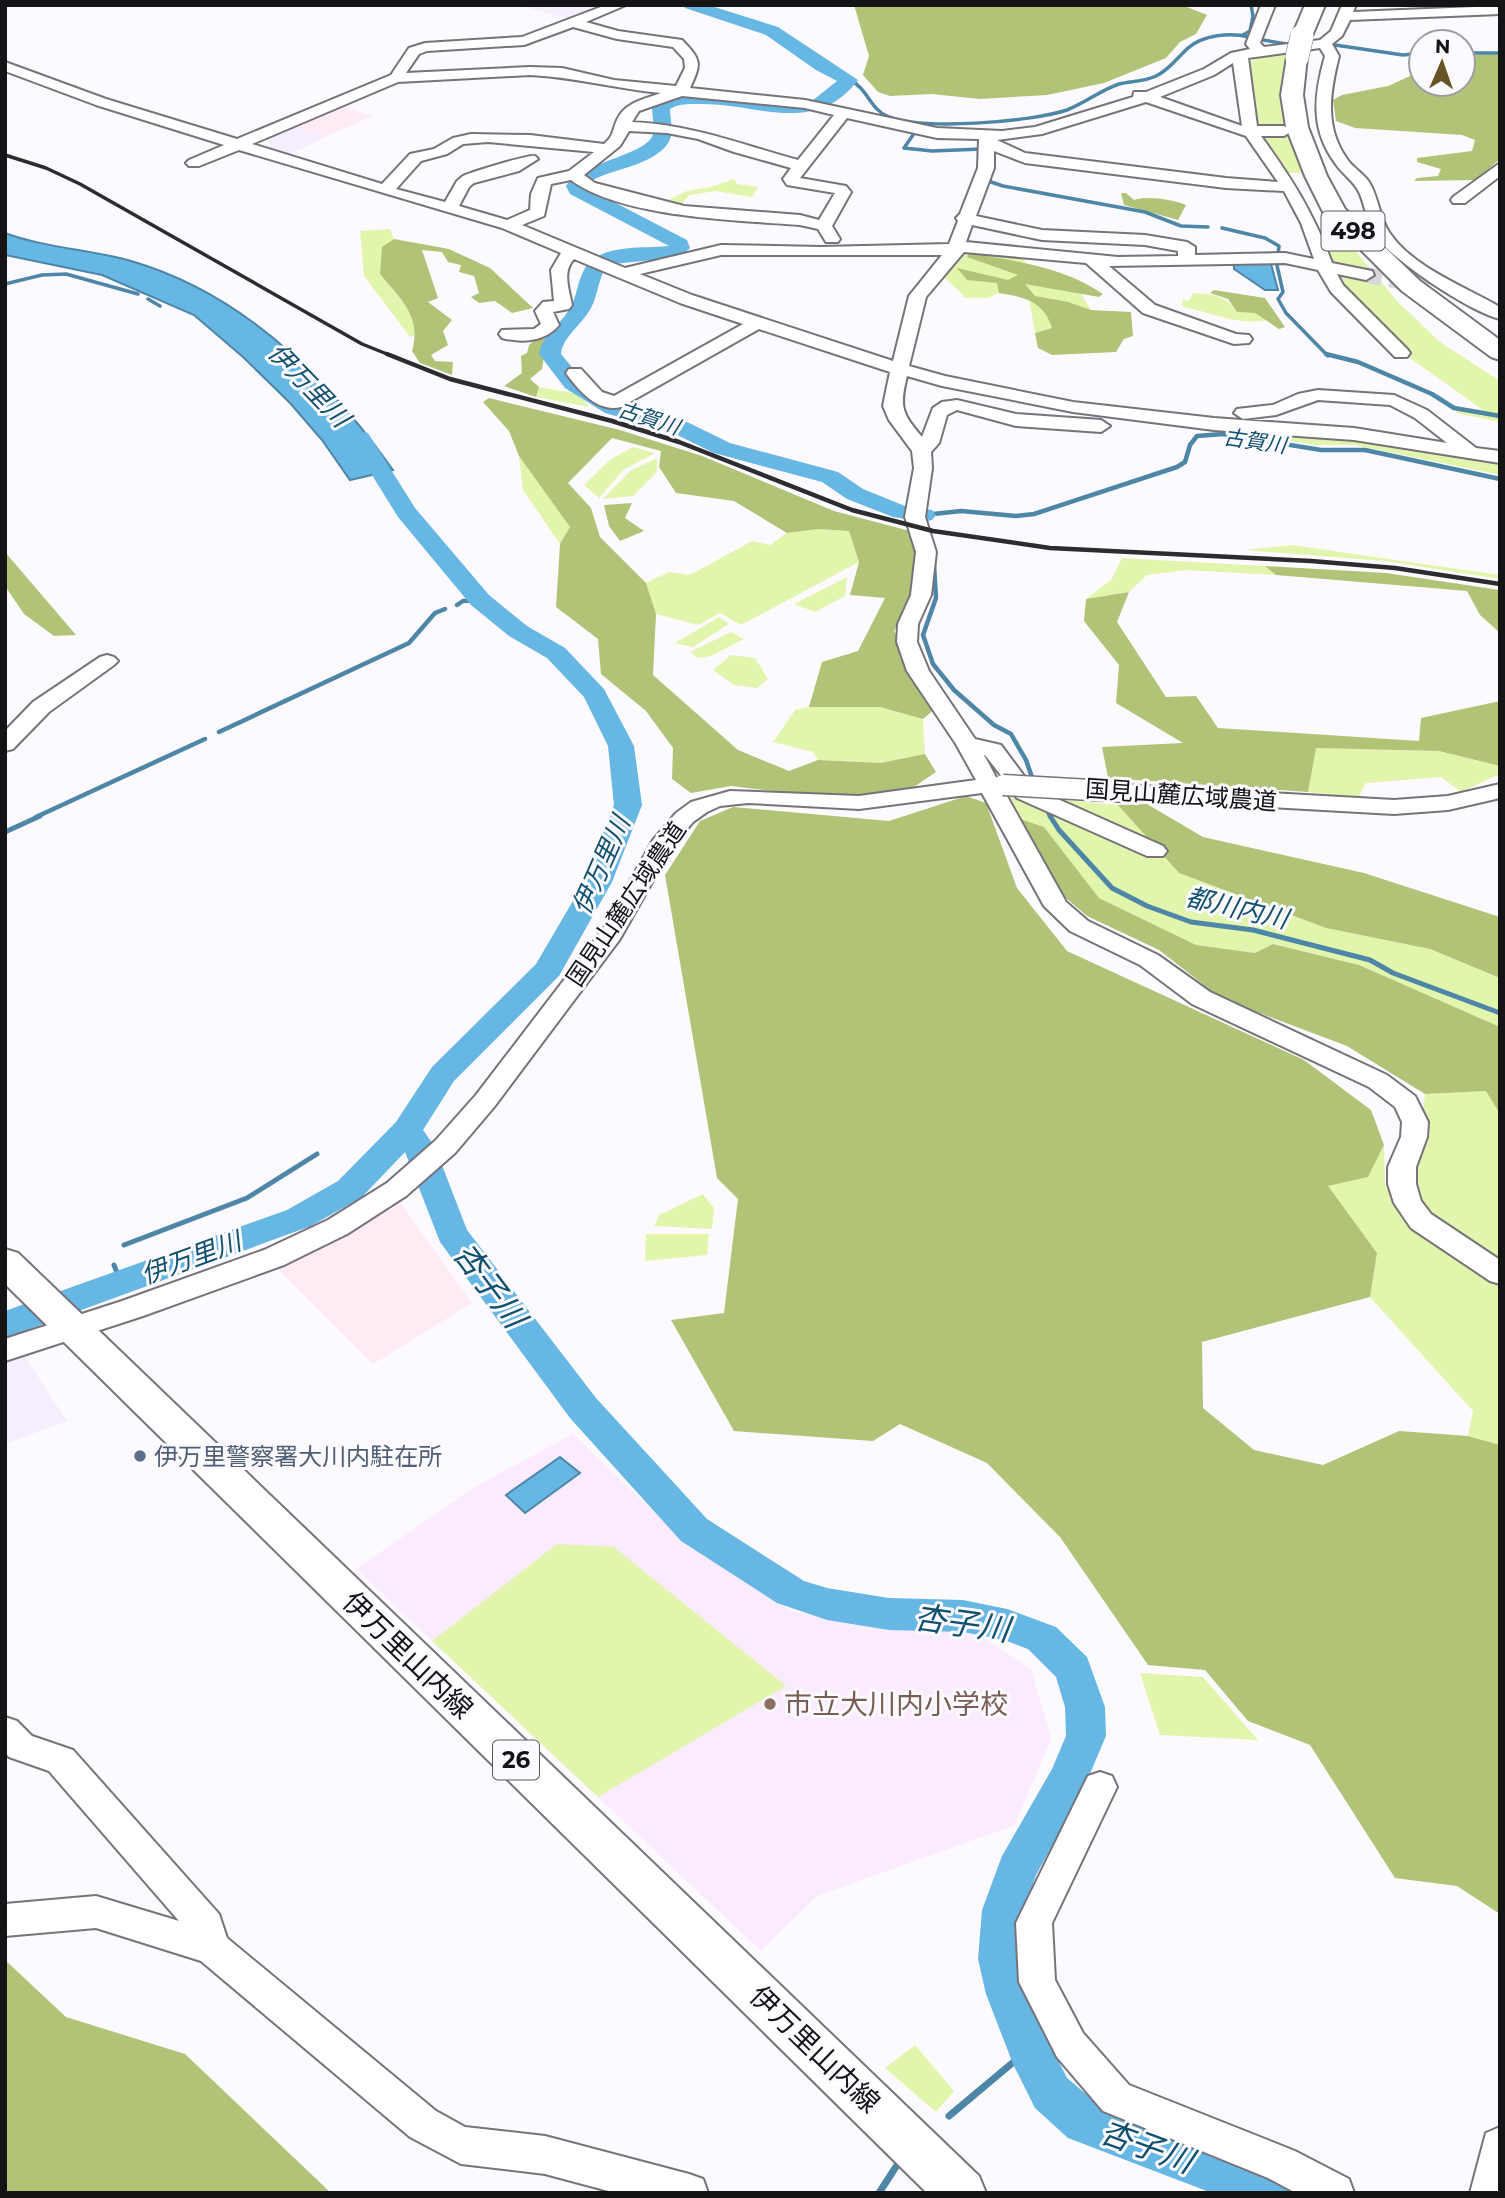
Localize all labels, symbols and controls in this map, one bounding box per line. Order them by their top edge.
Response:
north arrow [1407,28,1477,98]
text: N [1434,35,1451,58]
road number: 498 [1322,212,1384,250]
water label: 伊万里川 [261,336,359,436]
water label: 古賀川 [615,396,685,440]
water label: 古賀川 [1222,424,1290,458]
street label: 国見山麓広域農道 [1084,774,1278,816]
water label: 伊万里川 [565,808,638,919]
street label: 国見山麓広域農道 [560,816,692,992]
water label: 都川内川 [1183,881,1294,936]
water label: 伊万里川 [137,1224,248,1291]
water label: 杏子川 [446,1235,536,1337]
place label: 伊万里警察署大川内駐在所 [154,1442,442,1471]
marker: 伊万里警察署大川内駐在所 [132,1448,148,1464]
street label: 伊万里山内線 [336,1584,480,1726]
water label: 杏子川 [912,1597,1015,1649]
place label: 市立大川内小学校 [784,1687,1008,1721]
marker: 市立大川内小学校 [762,1696,778,1712]
road number: 26 [493,1740,539,1779]
street label: 伊万里山内線 [743,1978,887,2120]
water label: 杏子川 [1095,2111,1202,2182]

